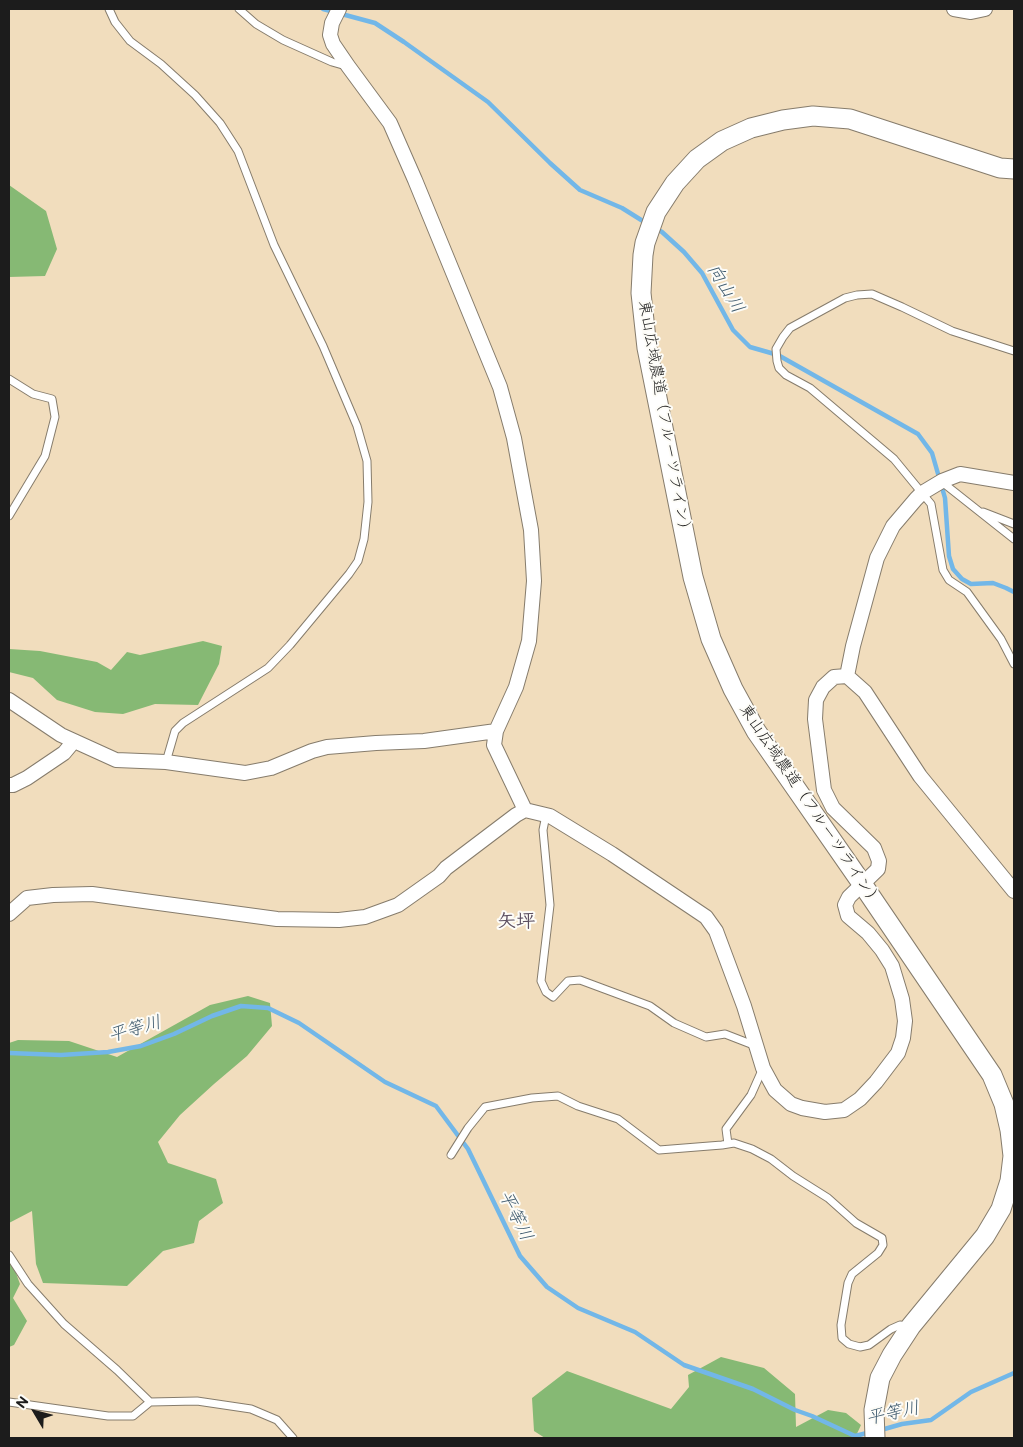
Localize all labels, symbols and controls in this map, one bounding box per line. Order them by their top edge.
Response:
water label: 向山川 [702,260,748,318]
street label: 東山広域農道（フルーツライン） [634,299,694,539]
street label: 東山広域農道（フルーツライン） [735,701,885,911]
district label: 矢坪 [497,911,535,933]
water label: 平等川 [106,1012,164,1048]
water label: 平等川 [493,1187,537,1245]
north arrow [10,1387,60,1437]
text: N [13,1393,33,1412]
water label: 平等川 [864,1398,922,1430]

